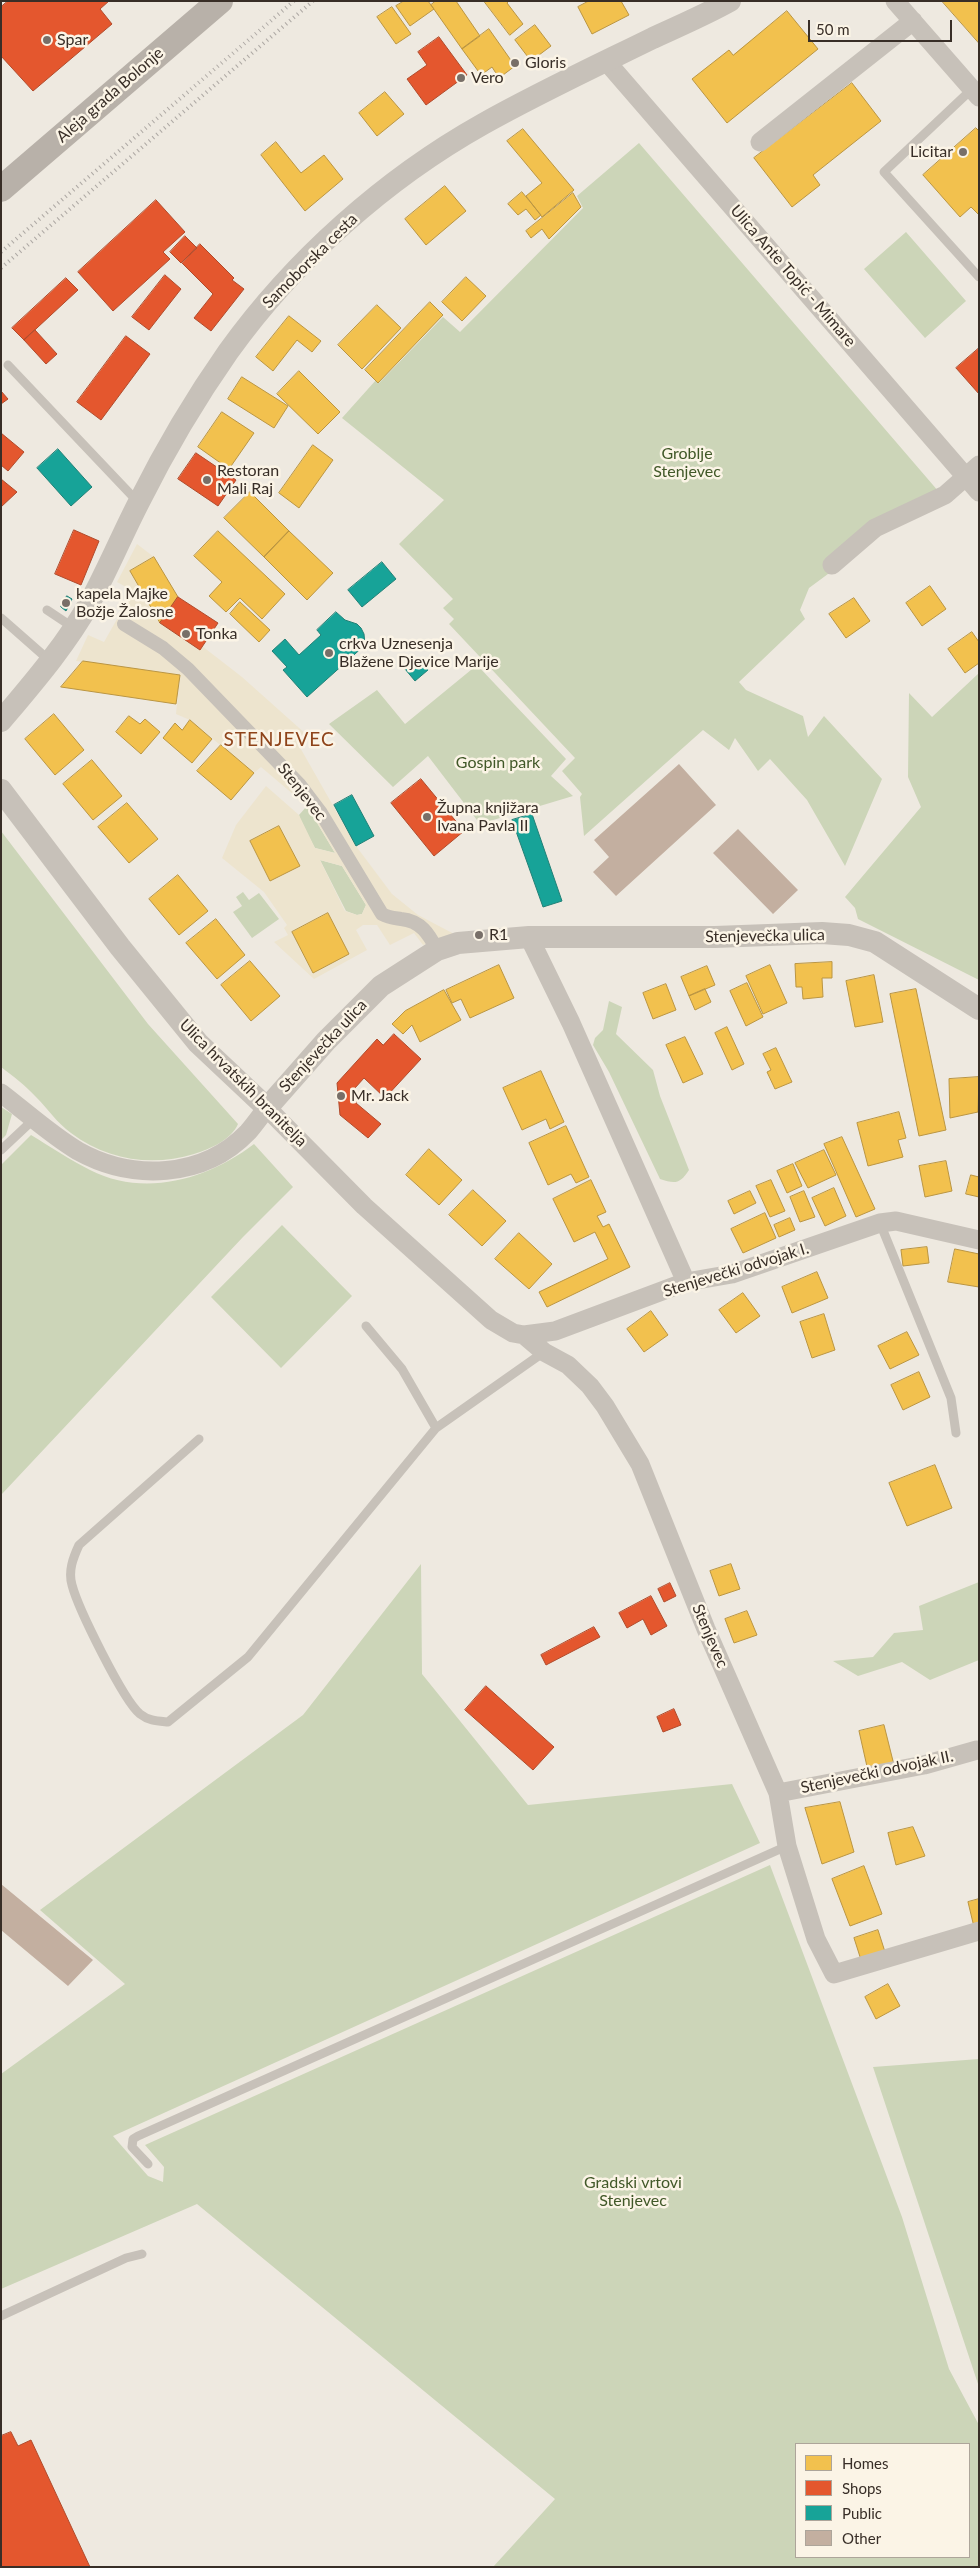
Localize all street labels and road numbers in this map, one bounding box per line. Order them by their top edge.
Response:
street label: Aleja grada Bolonje [53,43,167,147]
street label: Ulica Ante Topić - Mimare [726,201,860,351]
street label: Samoborska cesta [259,210,361,312]
street label: Stenjevec [274,759,330,825]
street label: Stenjevečka ulica [705,925,825,947]
street label: Stenjevečka ulica [275,996,371,1096]
street label: Ulica hrvatskih branitelja [175,1015,311,1151]
street label: Stenjevečki odvojak I. [661,1239,811,1301]
street label: Stenjevec [688,1601,732,1671]
street label: Stenjevečki odvojak II. [799,1746,955,1798]

